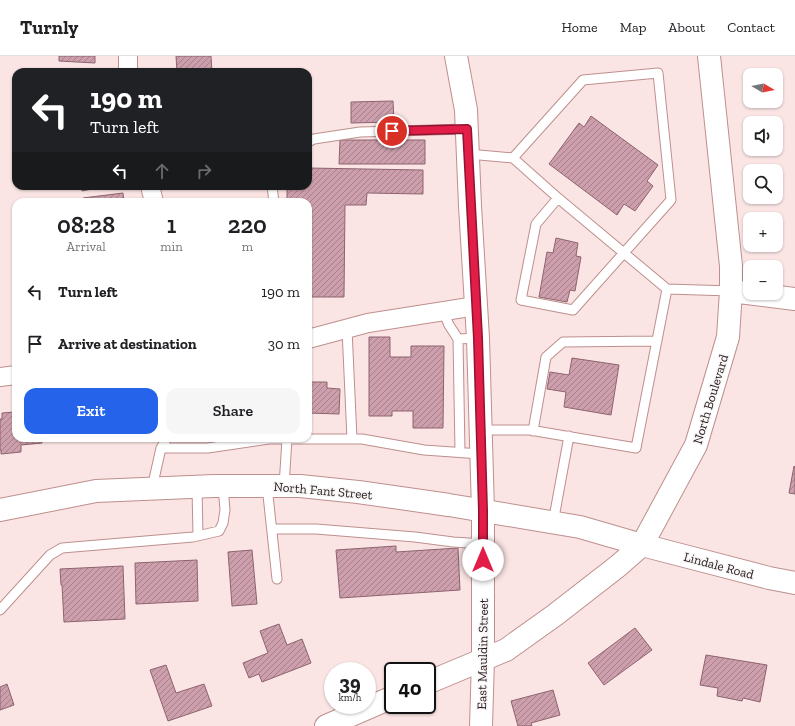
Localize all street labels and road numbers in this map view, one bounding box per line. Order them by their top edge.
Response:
street label: North Boulevard [690,352,731,446]
street label: North Fant Street [273,479,373,502]
street label: Lindale Road [682,549,756,582]
street label: East Mauldin Street [474,598,491,710]

